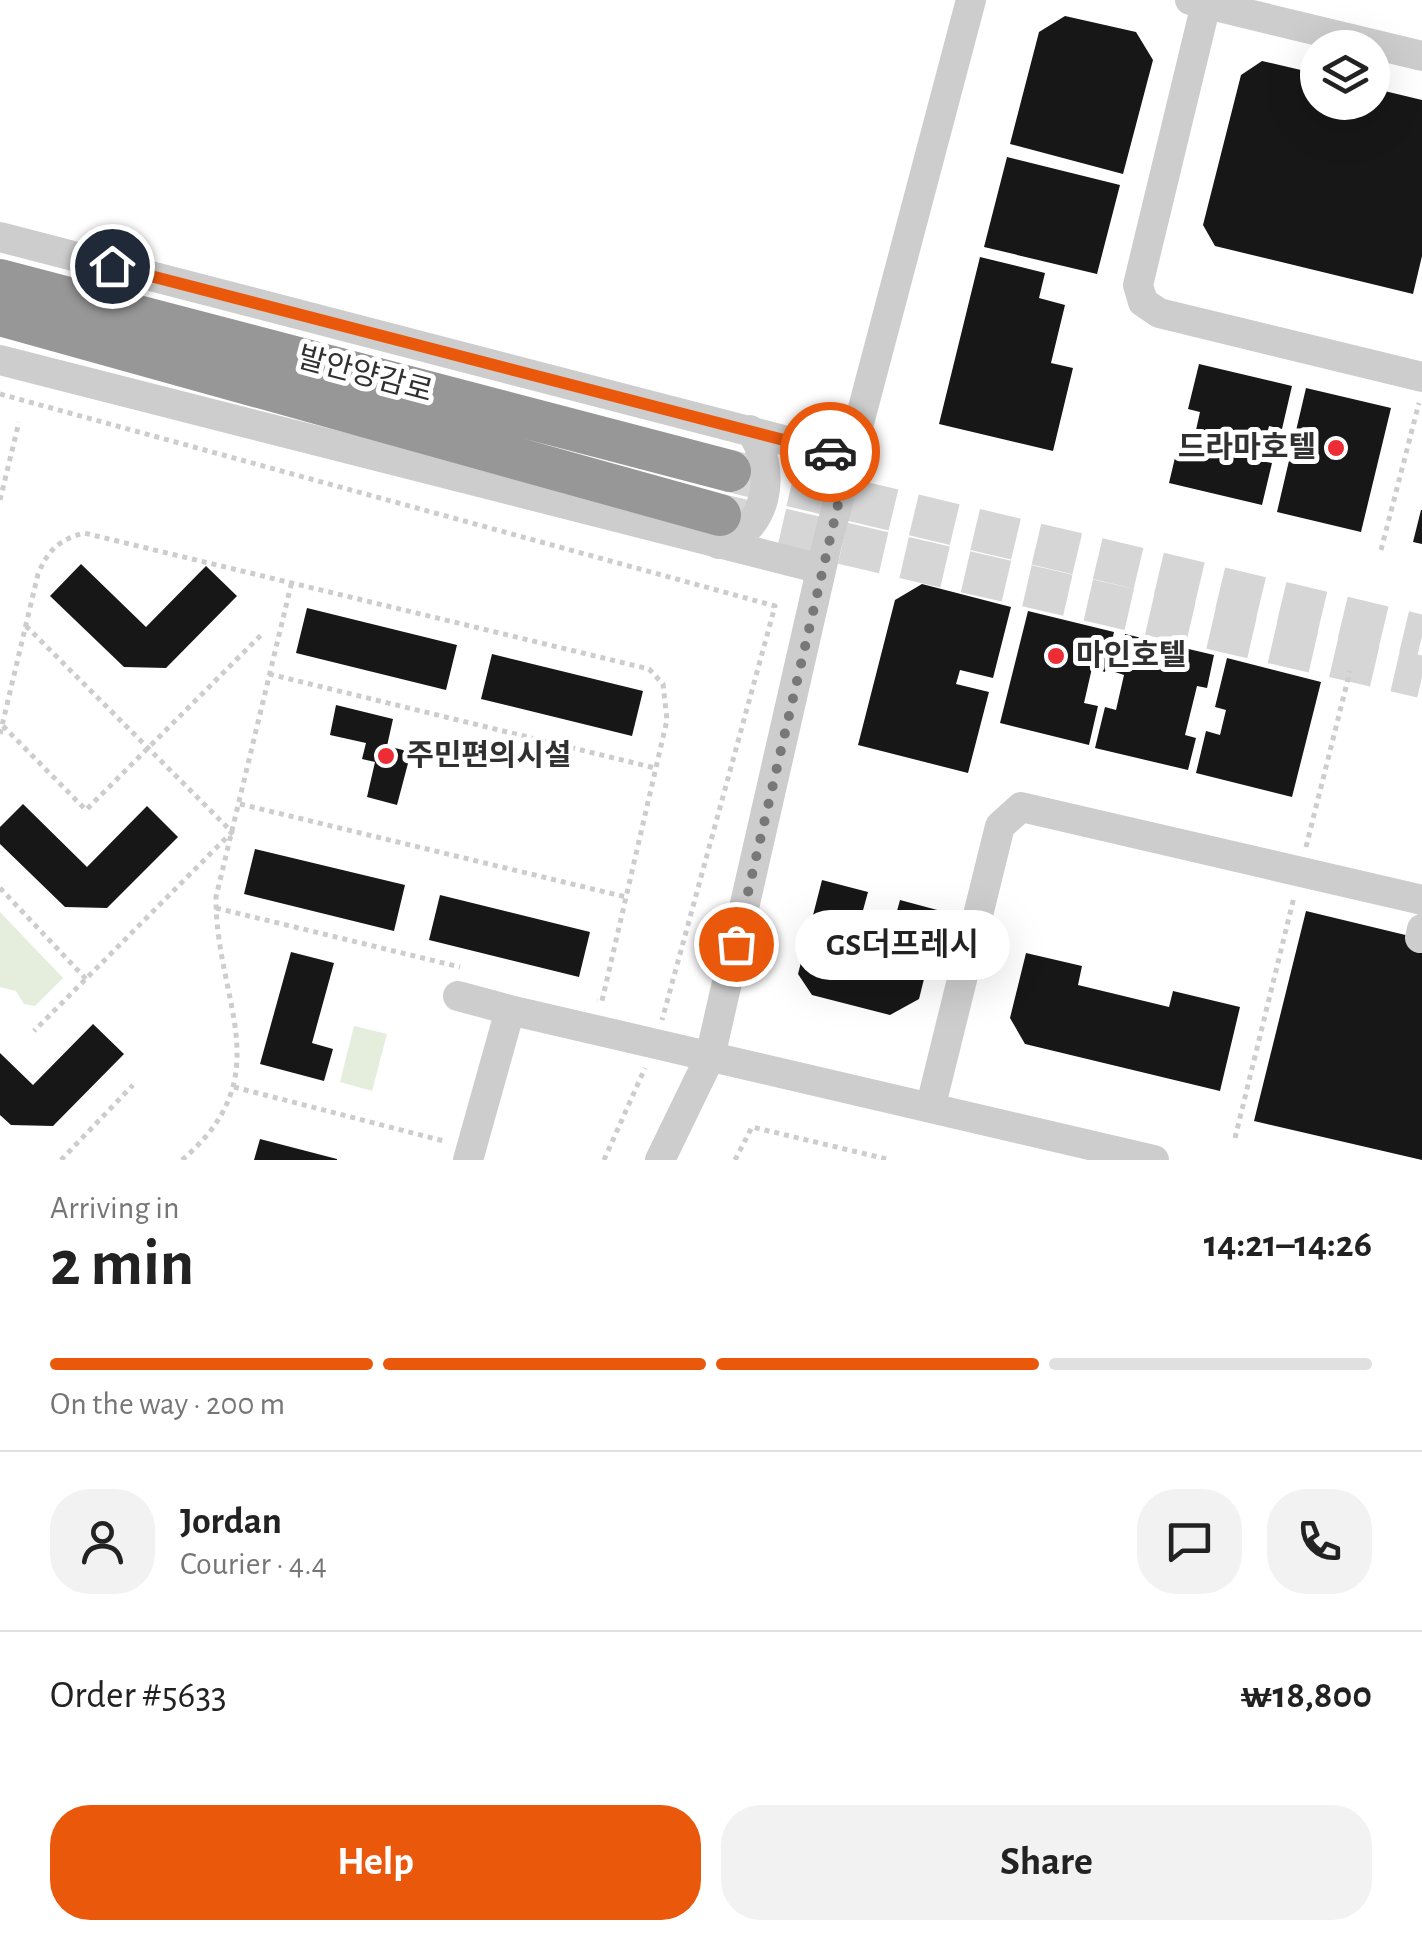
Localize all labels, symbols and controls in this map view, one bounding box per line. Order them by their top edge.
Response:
map controls [1300,30,1390,120]
button: layers [1300,30,1390,120]
pin [70,224,155,309]
icon: home [85,239,140,294]
street label: 발안양감로 [294,341,436,407]
courier [780,402,880,502]
icon: car [803,425,858,480]
place label: 드라마호텔 [1178,431,1316,463]
marker: 드라마호텔 [1325,437,1347,459]
place label: 마인호텔 [1076,639,1186,671]
marker: 마인호텔 [1045,645,1067,667]
place label: 주민편의시설 [406,739,572,771]
marker: 주민편의시설 [375,745,397,767]
pin [694,902,779,987]
callout: GS더프레시 [796,909,1011,979]
icon: bag [709,917,764,972]
text: GS더프레시 [826,929,979,961]
text: Arriving in [50,1192,179,1224]
text: 14:21–14:26 [1204,1226,1372,1264]
text: 2 min [50,1232,194,1297]
text: On the way · 200 m [50,1388,285,1420]
button: person [50,1489,155,1594]
button: chat [1137,1489,1242,1594]
button: phone [1267,1489,1372,1594]
text: Jordan [180,1503,282,1541]
text: Courier · 4.4 [180,1548,327,1580]
text: Order #5633 [50,1677,227,1715]
text: ₩18,800 [1240,1677,1372,1715]
button: Help [50,1805,701,1920]
button: Share [721,1805,1372,1920]

